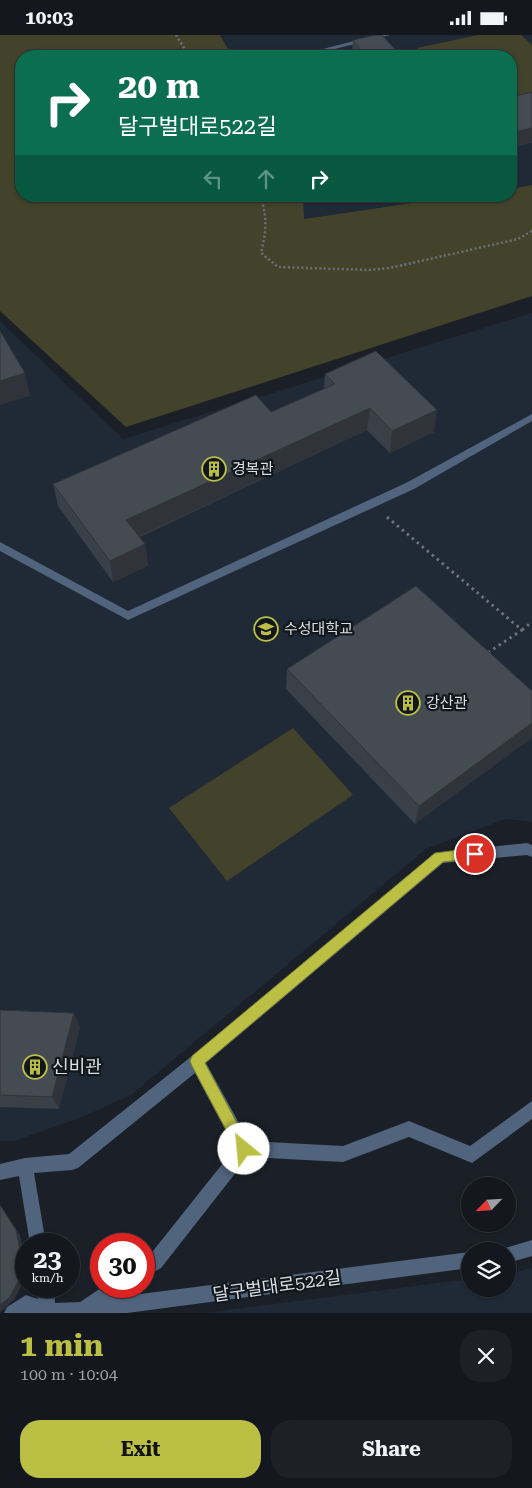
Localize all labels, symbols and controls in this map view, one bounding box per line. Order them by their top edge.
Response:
text: 10:03 [25,6,74,29]
text: 20 m [118,66,200,107]
icon: right [35,70,100,135]
text: 달구벌대로522길 [118,114,276,139]
icon: left [199,165,227,193]
icon: ahead [252,165,280,193]
icon: right [305,165,333,193]
building icon: 경복관 [201,456,227,482]
place label: 경복관 [232,460,274,478]
school or university icon: 수성대학교 [253,616,279,642]
place label: 수성대학교 [284,620,353,638]
building icon: 강산관 [395,690,421,716]
place label: 강산관 [426,694,468,712]
pin [454,833,496,875]
icon: arrive [461,840,489,868]
building icon: 신비관 [22,1054,48,1080]
place label: 신비관 [52,1056,102,1077]
position arrow [217,1122,269,1174]
north arrow [461,1177,516,1233]
map controls [461,1177,516,1297]
speed limit sign: 30 [90,1233,155,1298]
button: layers [461,1242,516,1297]
text: 23 [33,1245,62,1274]
street label: 달구벌대로522길 [211,1266,343,1305]
text: km/h [31,1271,64,1285]
text: 1 min [20,1328,103,1363]
button: close [460,1330,512,1382]
text: 100 m · 10:04 [20,1365,118,1384]
button: Exit [20,1420,261,1478]
button: Share [271,1420,512,1478]

